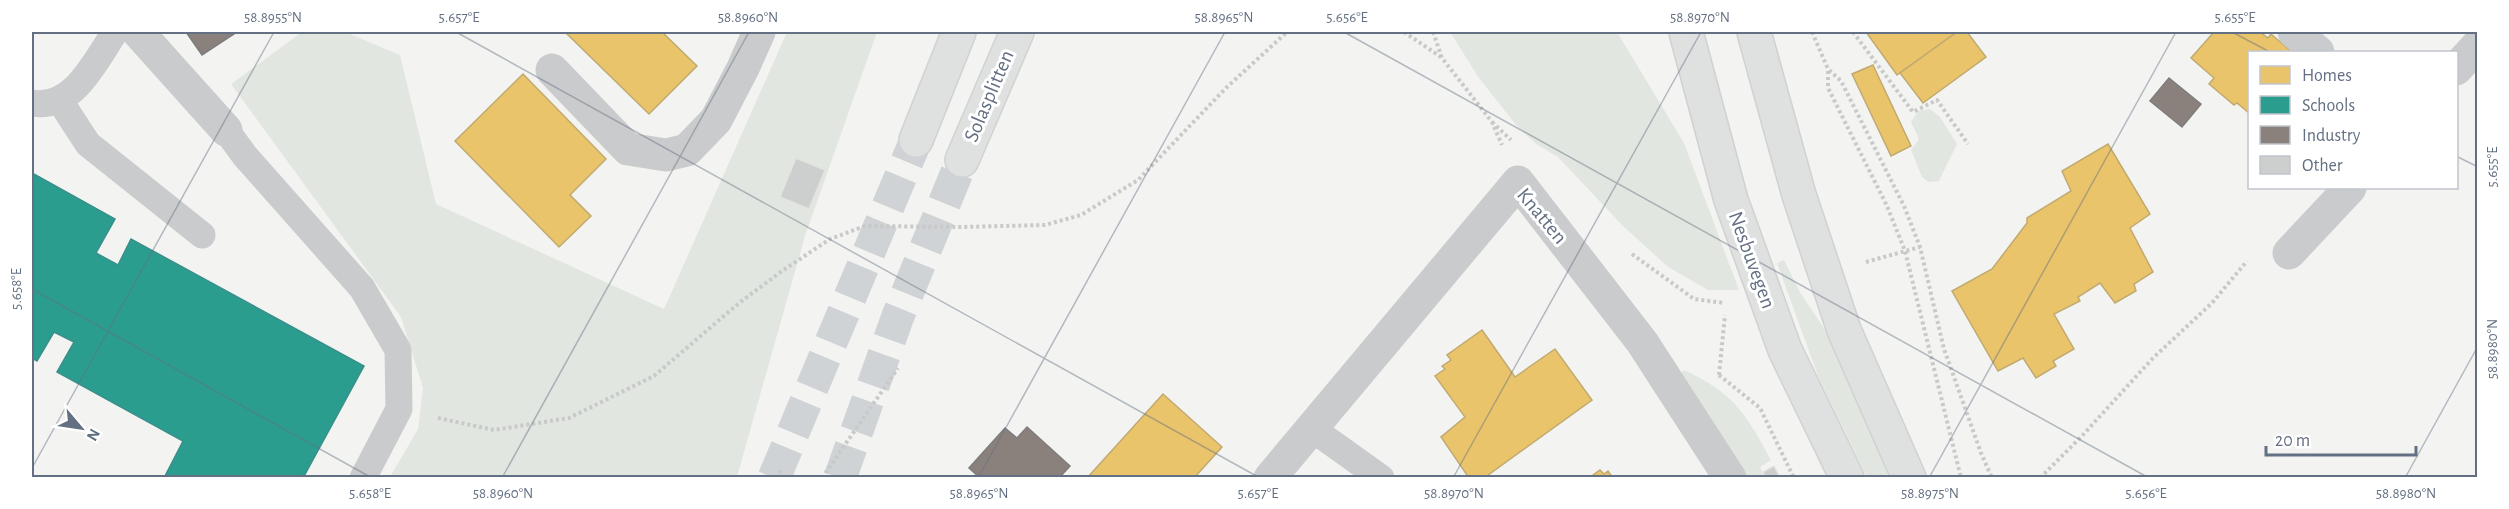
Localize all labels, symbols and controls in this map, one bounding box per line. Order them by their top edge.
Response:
text: 58.8955°N [244,10,302,25]
text: 5.657°E [439,10,479,25]
text: 58.8960°N [718,10,778,25]
text: 58.8965°N [1195,10,1253,25]
text: 5.656°E [1326,10,1368,25]
text: 58.8970°N [1670,10,1730,25]
text: 5.655°E [2215,10,2255,25]
street label: Solasplitten [960,47,1018,145]
legend [2248,51,2458,189]
text: Homes [2302,67,2352,85]
text: Schools [2302,97,2355,115]
text: Industry [2302,127,2361,145]
text: 5.655°E [2485,147,2500,187]
text: Other [2302,157,2343,175]
street label: Knatten [1513,184,1571,248]
street label: Nesbuvegen [1725,209,1779,311]
text: 5.658°E [9,268,24,310]
text: 58.8980°N [2485,319,2500,379]
north arrow [51,398,111,458]
scale bar [2266,419,2416,457]
text: N [84,426,103,444]
text: 20 m [2275,432,2310,450]
text: 5.658°E [349,486,391,501]
text: 58.8960°N [473,486,533,501]
text: 58.8965°N [950,486,1008,501]
text: 5.657°E [1238,486,1278,501]
text: 58.8970°N [1424,486,1484,501]
text: 58.8975°N [1901,486,1959,501]
text: 5.656°E [2125,486,2167,501]
text: 58.8980°N [2376,486,2436,501]

